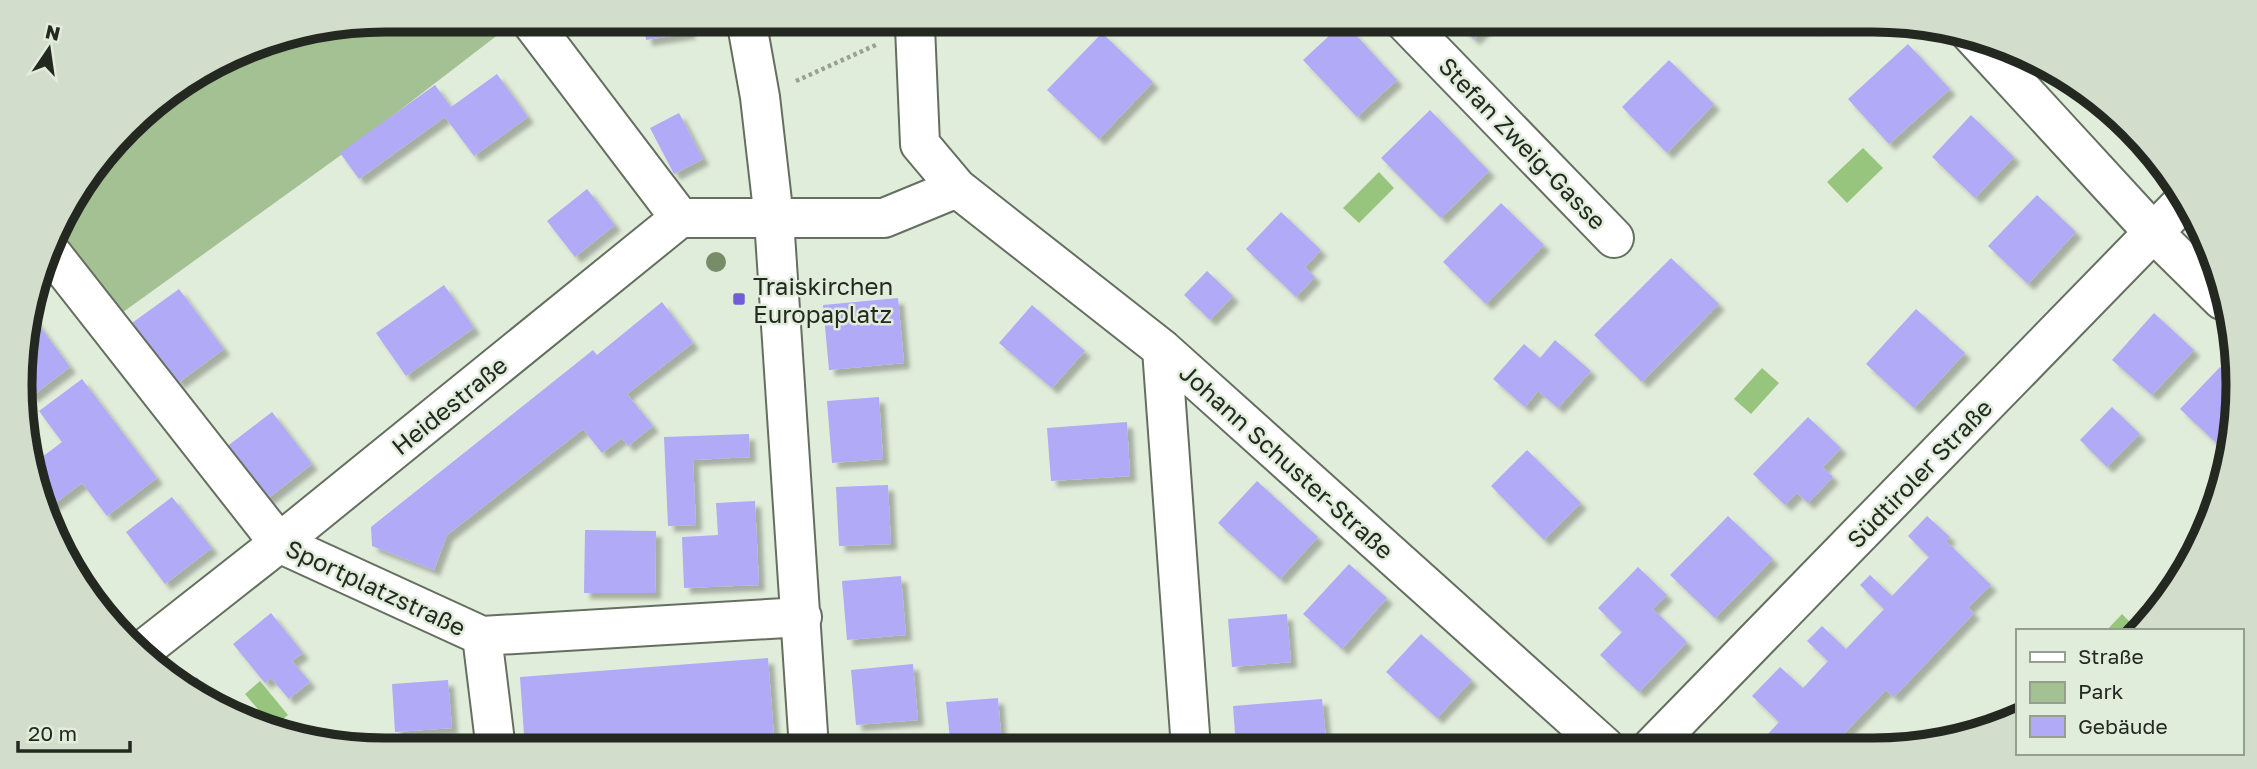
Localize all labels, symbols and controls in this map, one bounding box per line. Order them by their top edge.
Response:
north arrow [14,14,84,84]
text: N [43,19,63,45]
street label: Stefan Zweig-Gasse [1433,51,1613,235]
place label: Traiskirchen Europaplatz [753,271,893,328]
marker: Traiskirchen Europaplatz [731,291,747,307]
street label: Heidestraße [385,350,513,460]
street label: Johann Schuster-Straße [1174,357,1400,565]
street label: Südtiroler Straße [1841,392,1997,554]
street label: Sportplatzstraße [282,533,470,641]
legend [2016,629,2243,755]
text: Straße [2078,643,2144,669]
text: Park [2078,678,2124,704]
scale bar [18,710,130,754]
text: Gebäude [2078,713,2168,739]
text: 20 m [28,720,77,746]

